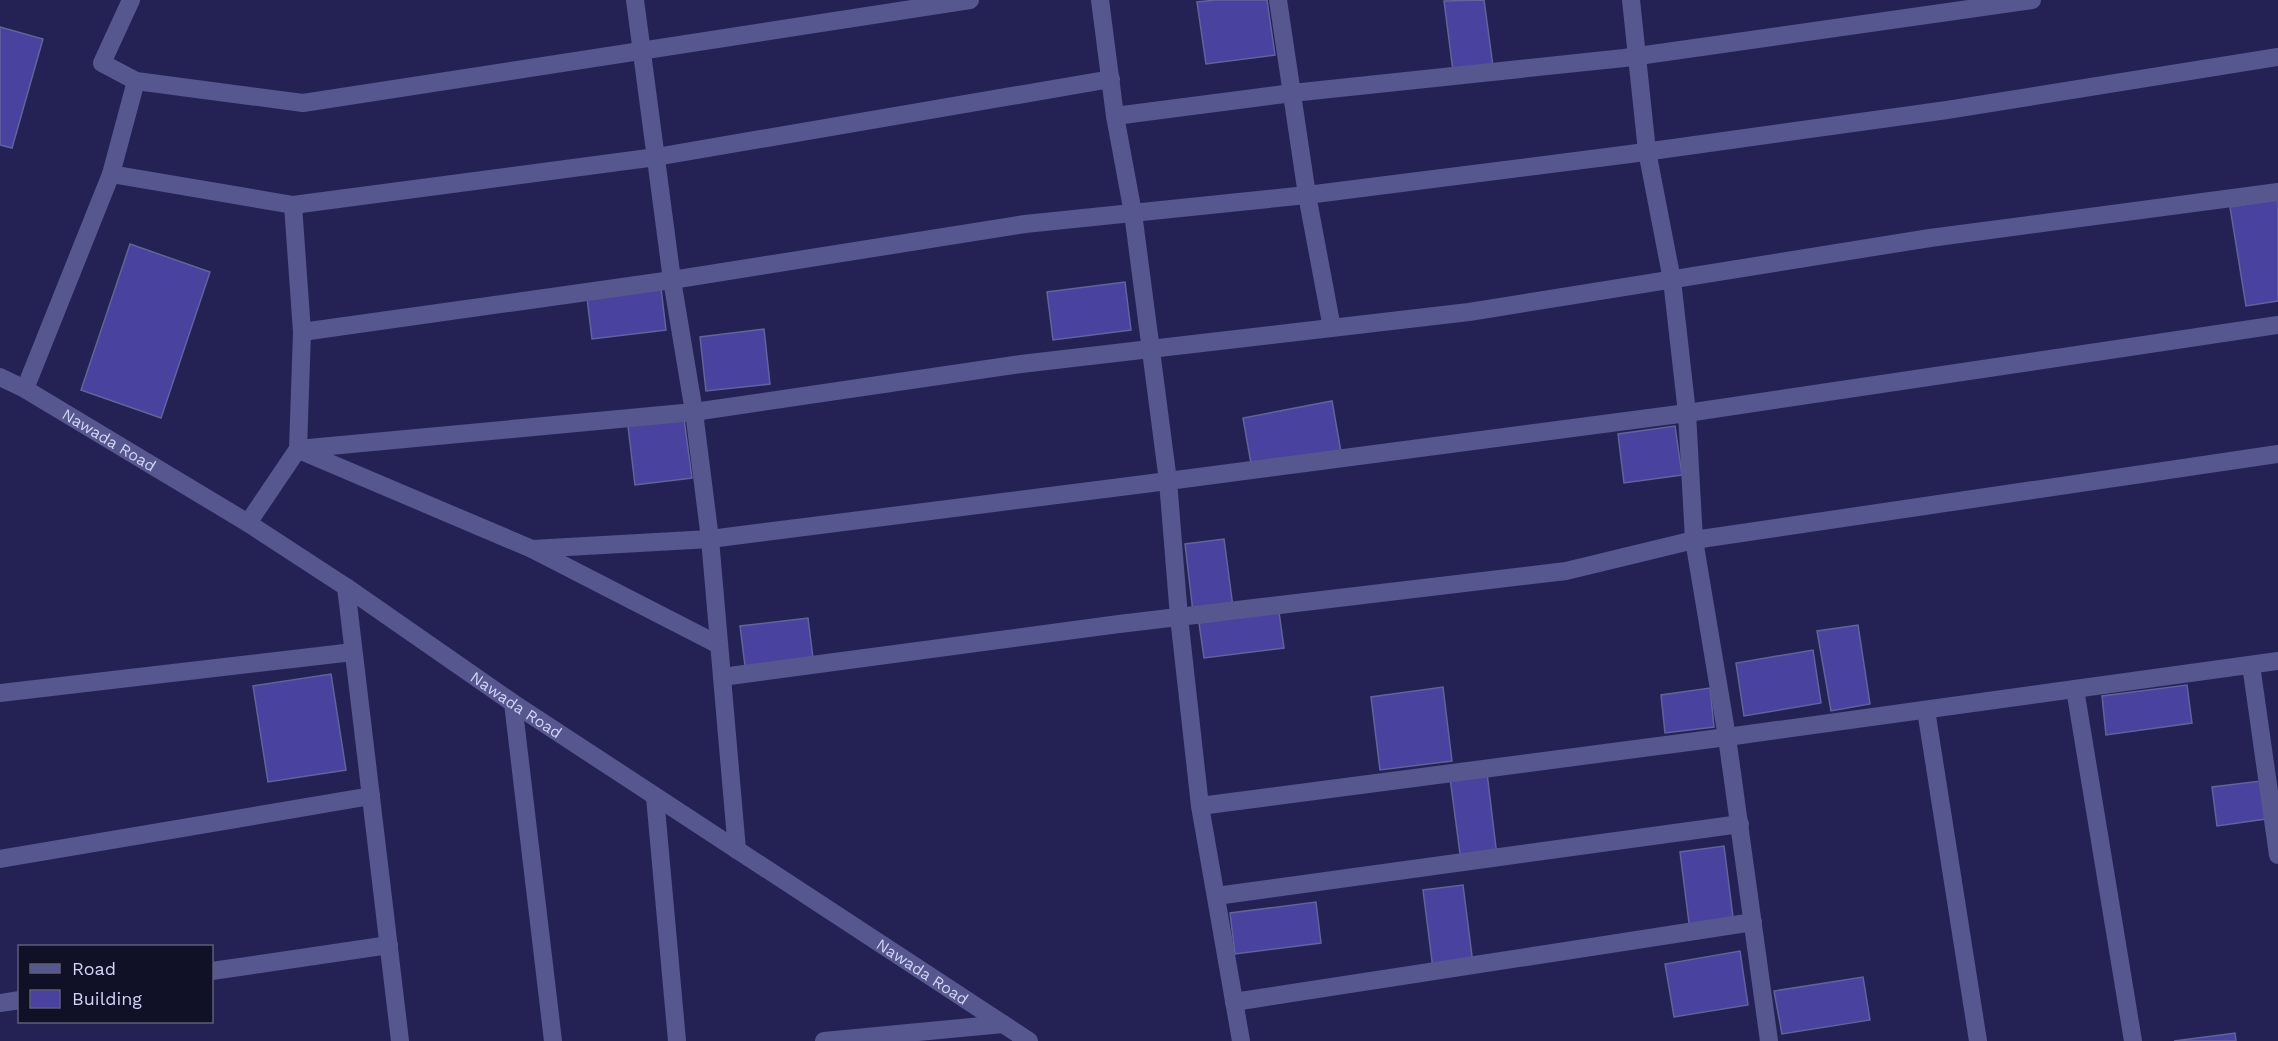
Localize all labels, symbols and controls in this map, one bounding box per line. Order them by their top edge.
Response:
street label: Nawada Road [59,404,160,475]
street label: Nawada Road [467,667,566,742]
street label: Nawada Road [873,934,972,1008]
legend [18,945,213,1023]
text: Road [72,958,116,979]
text: Building [72,988,142,1009]

